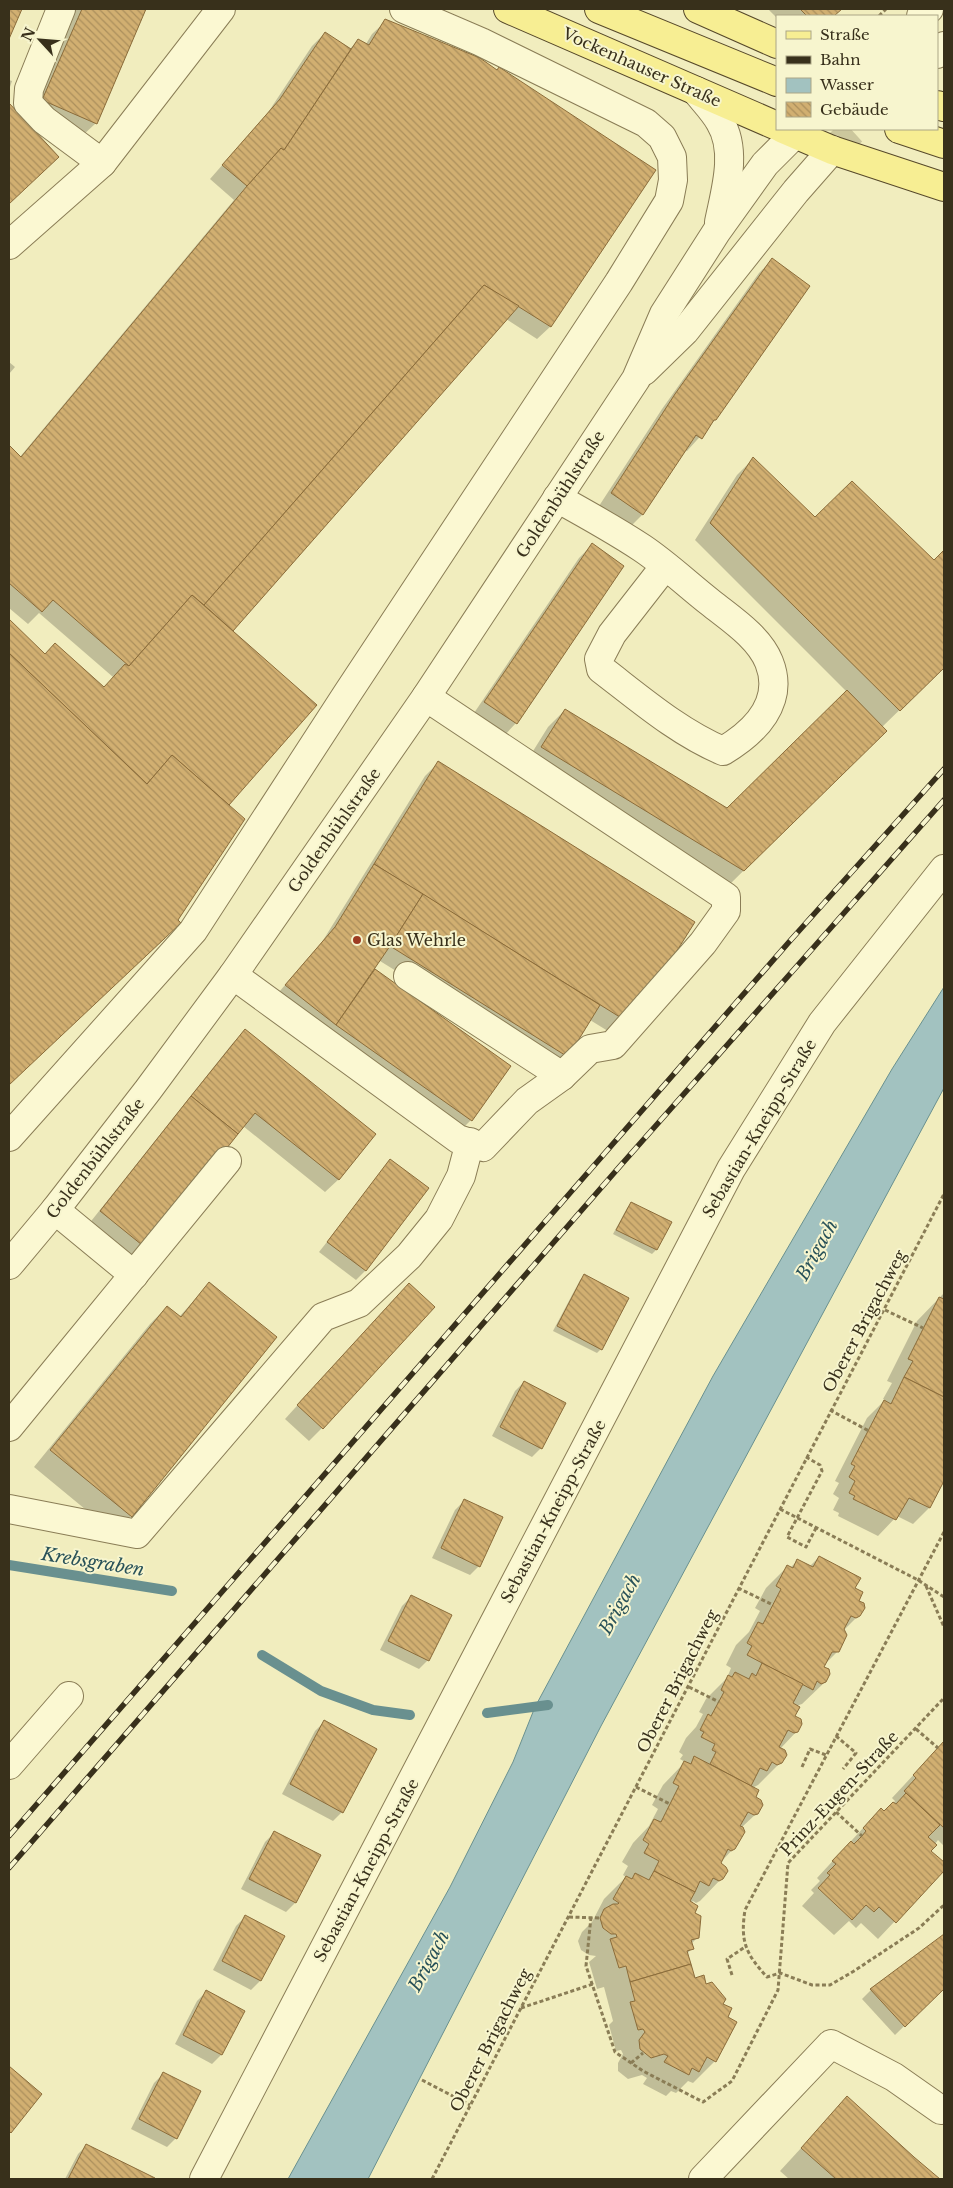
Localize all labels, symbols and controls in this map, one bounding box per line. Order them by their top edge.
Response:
north arrow [15,15,65,65]
legend [776,15,938,130]
street label: Vockenhauser Straße [559,23,724,111]
text: N [17,24,39,44]
text: Straße [820,25,870,44]
text: Bahn [820,50,860,69]
text: Wasser [819,75,875,94]
text: Gebäude [820,100,889,119]
street label: Goldenbühlstraße [511,427,609,561]
street label: Goldenbühlstraße [283,764,385,896]
place label: Glas Wehrle [367,930,466,950]
marker: Glas Wehrle [351,934,363,946]
street label: Sebastian-Kneipp-Straße [698,1035,820,1221]
street label: Goldenbühlstraße [42,1094,148,1222]
water label: Brigach [791,1216,843,1285]
street label: Oberer Brigachweg [818,1246,910,1396]
street label: Sebastian-Kneipp-Straße [496,1416,610,1606]
water label: Krebsgraben [39,1543,146,1581]
water label: Brigach [594,1570,646,1639]
street label: Oberer Brigachweg [632,1606,722,1756]
street label: Prinz-Eugen-Straße [776,1726,902,1860]
street label: Sebastian-Kneipp-Straße [309,1775,423,1965]
water label: Brigach [403,1927,454,1996]
street label: Oberer Brigachweg [445,1965,535,2115]

